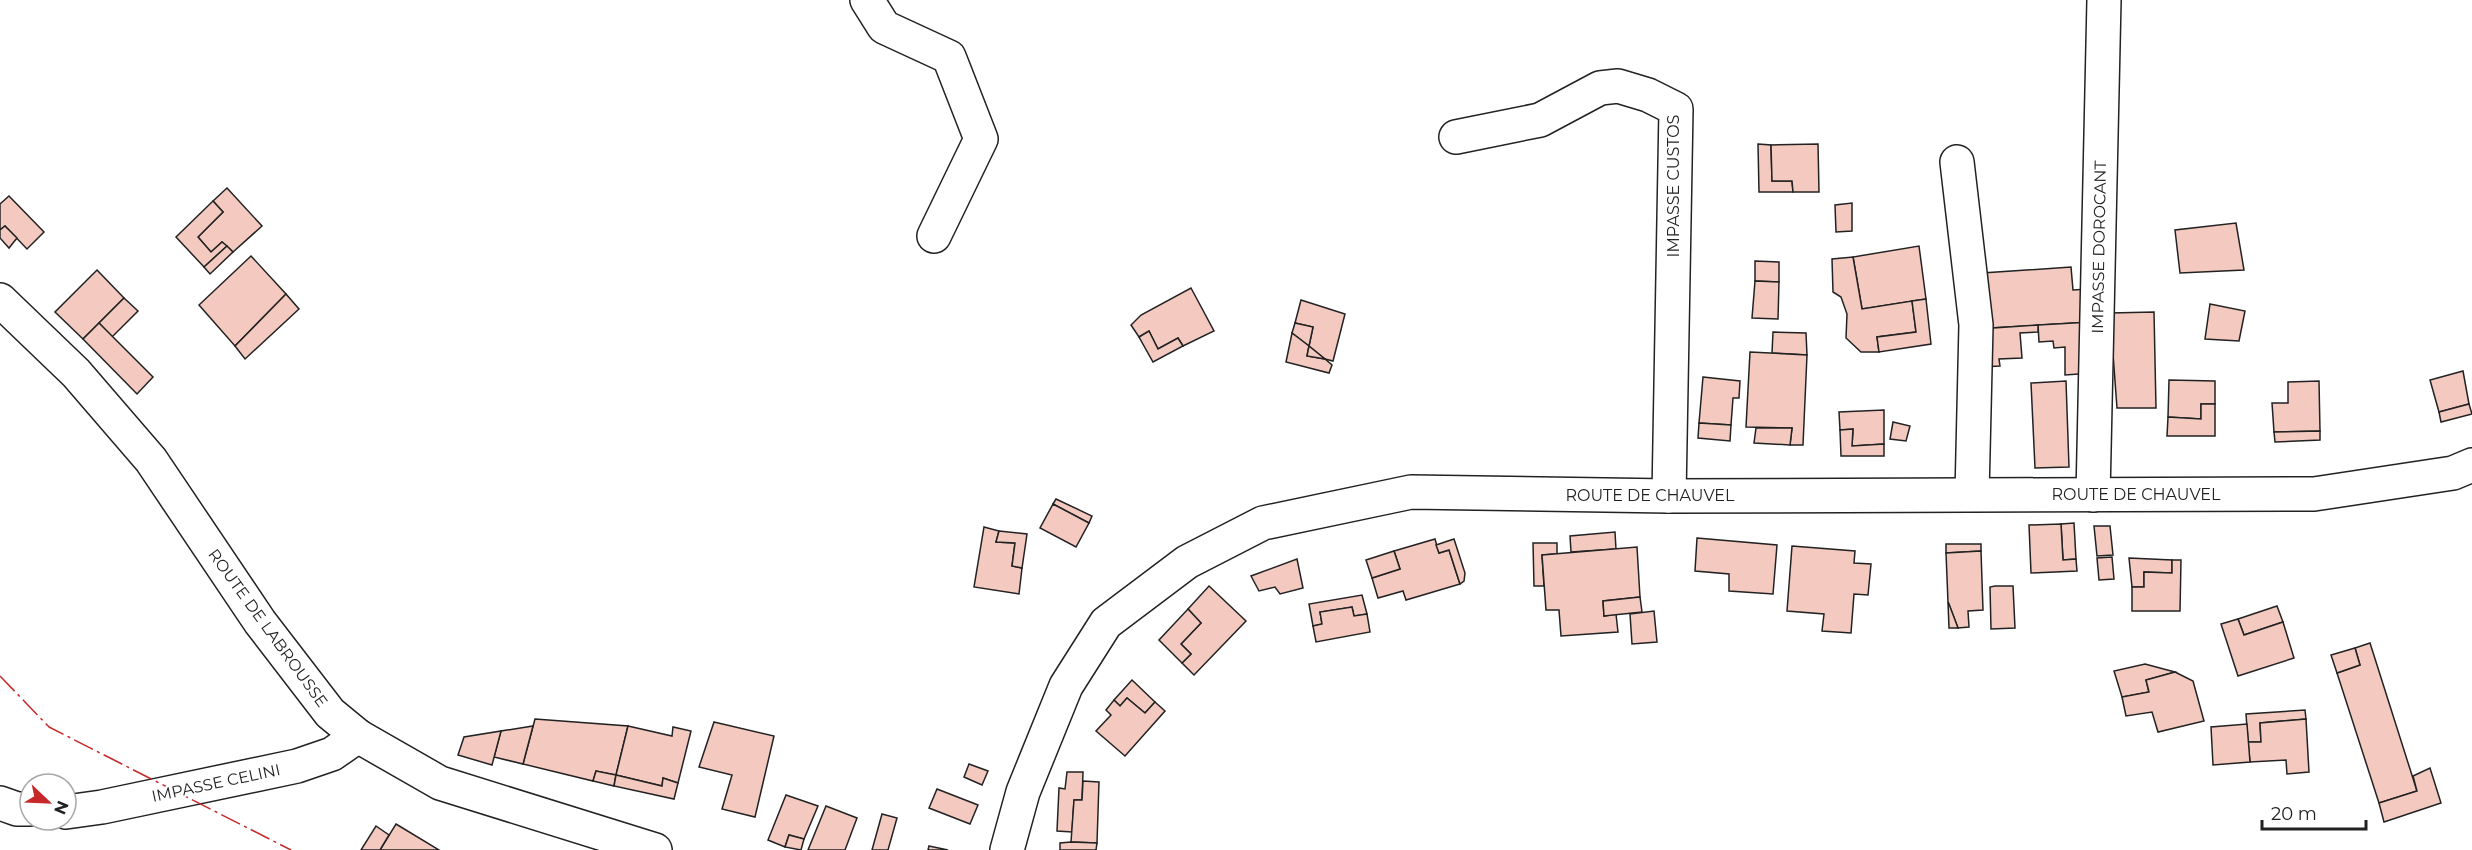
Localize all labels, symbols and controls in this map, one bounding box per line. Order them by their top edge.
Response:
street label: IMPASSE CUSTOS [1664,114,1683,257]
street label: IMPASSE DOROCANT [2088,159,2110,334]
street label: ROUTE DE CHAUVEL [2052,485,2221,504]
street label: ROUTE DE CHAUVEL [1566,486,1735,505]
street label: ROUTE DE LABROUSSE [204,545,332,711]
street label: IMPASSE CELINI [150,760,282,806]
north arrow [18,772,78,832]
scale bar [2262,793,2366,831]
text: N [50,798,73,817]
text: 20 m [2271,803,2317,825]

